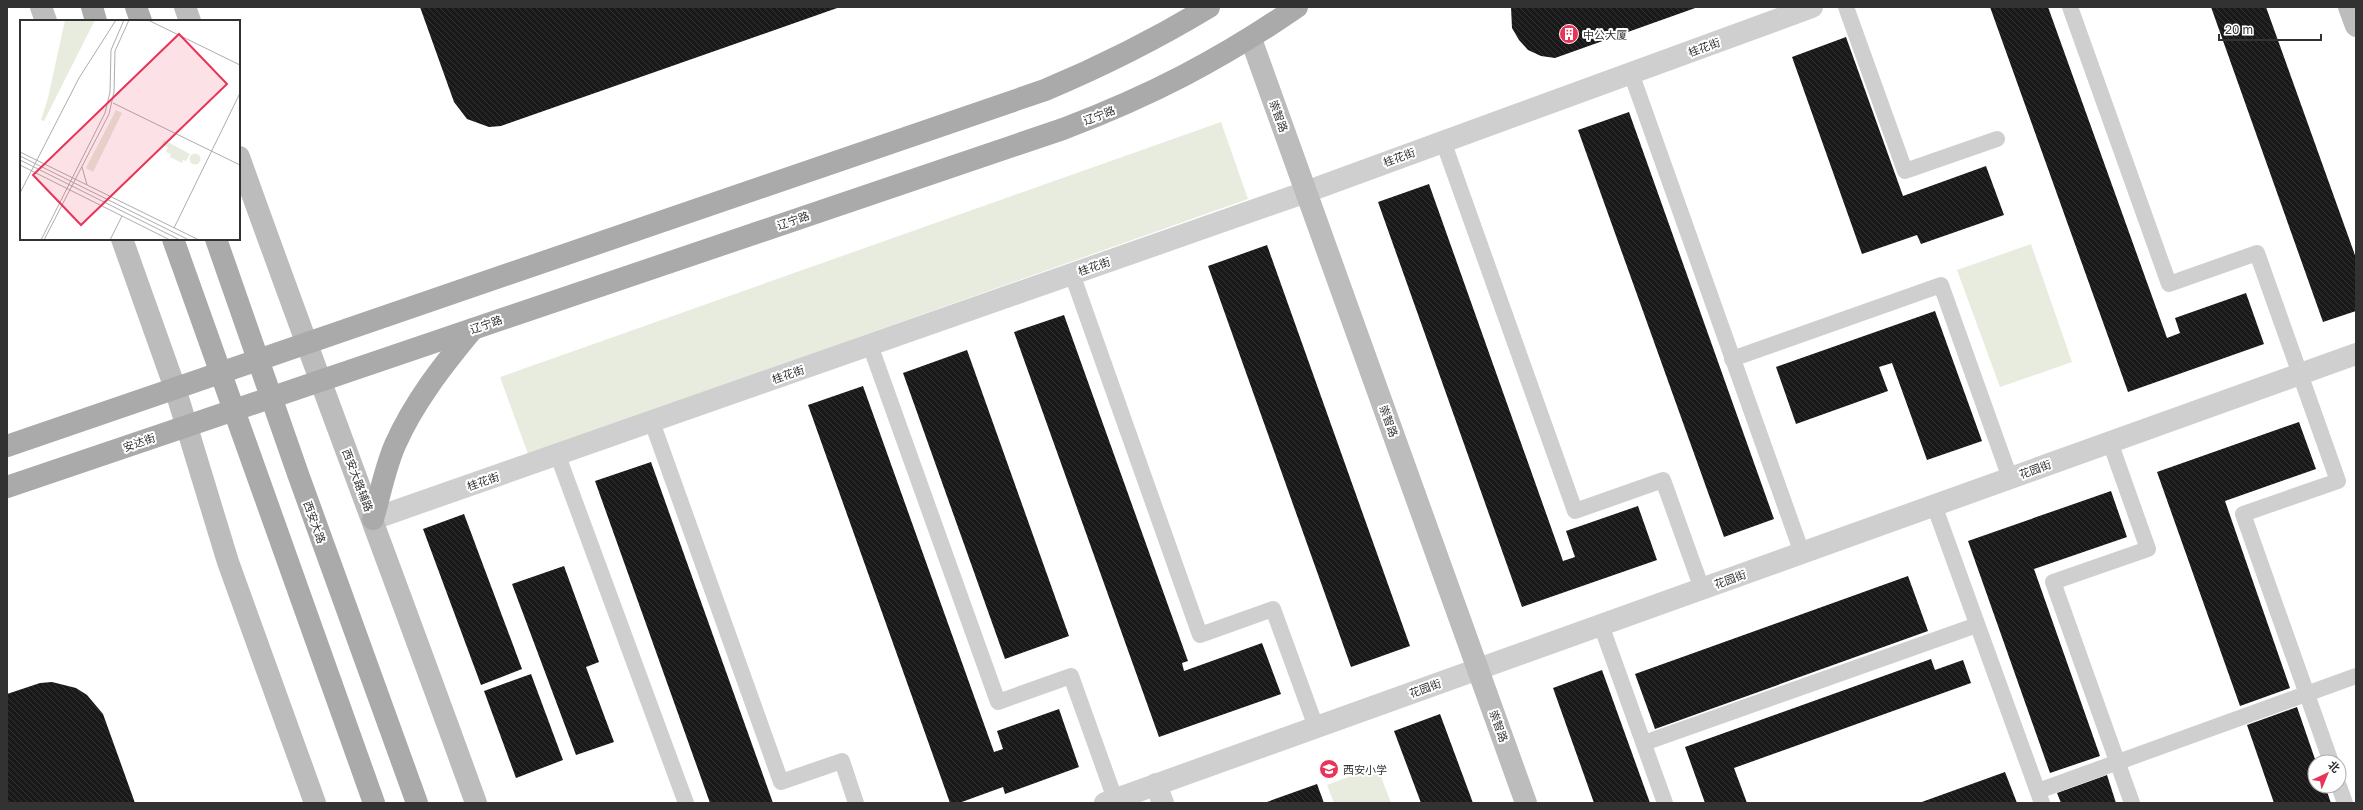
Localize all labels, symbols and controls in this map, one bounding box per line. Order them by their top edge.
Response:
scale bar [2219,16,2321,42]
inset map [20,20,240,240]
text: 20 m [2225,22,2253,37]
building icon: 中公大厦 [1558,23,1580,45]
place label: 中公大厦 [1583,28,1627,41]
street label: 桂花街 [1686,35,1722,59]
street label: 崇智路 [1267,98,1291,134]
street label: 辽宁路 [1081,103,1117,127]
street label: 桂花街 [1381,145,1417,169]
street label: 辽宁路 [775,208,811,232]
street label: 桂花街 [1076,254,1112,278]
street label: 辽宁路 [468,312,504,336]
street label: 桂花街 [770,362,806,386]
street label: 崇智路 [1377,403,1401,439]
street label: 安达街 [121,430,157,454]
street label: 西安大路辅路 [340,447,376,513]
street label: 花园街 [2017,457,2053,481]
street label: 桂花街 [465,469,501,493]
street label: 西安大路 [301,499,329,545]
street label: 花园街 [1712,567,1748,591]
street label: 花园街 [1407,676,1443,700]
street label: 崇智路 [1487,708,1511,744]
north arrow [2307,754,2347,794]
school or university icon: 西安小学 [1318,758,1340,780]
text: 北 [2326,758,2343,775]
place label: 西安小学 [1343,763,1387,776]

